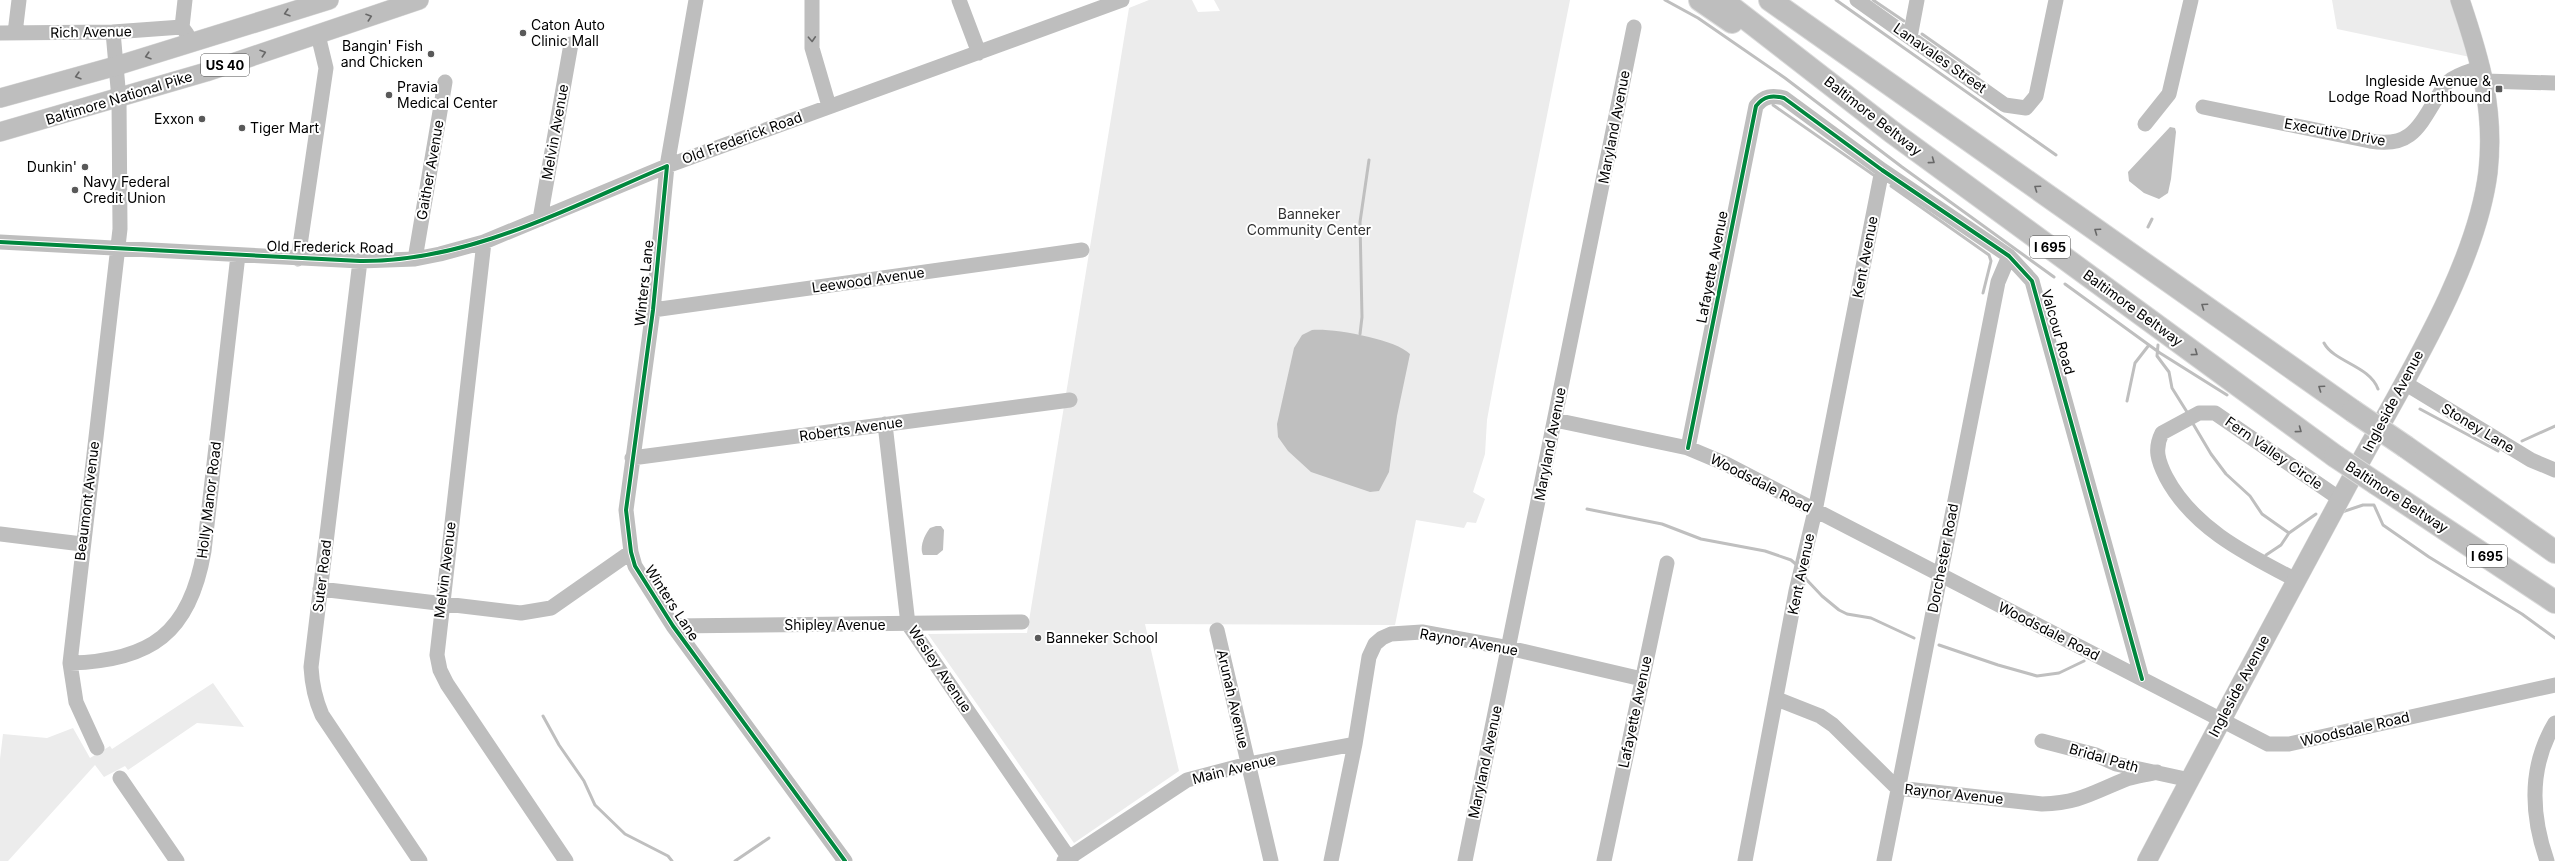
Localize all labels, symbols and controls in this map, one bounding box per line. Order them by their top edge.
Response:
one-way arrow [284,8,291,17]
one-way arrow [365,14,372,22]
place label: Caton Auto Clinic Mall [531,16,605,49]
street label: Lanavales Street [1890,19,1990,96]
street label: Rich Avenue [50,22,132,41]
marker: Caton Auto Clinic Mall [518,28,528,38]
one-way arrow [807,36,816,42]
place label: Bangin' Fish and Chicken [341,37,423,70]
one-way arrow [259,49,266,58]
marker: Bangin' Fish and Chicken [426,49,436,59]
one-way arrow [145,51,152,60]
road number: US 40 [201,54,249,76]
street label: Baltimore National Pike [43,67,194,128]
street label: Maryland Avenue [1594,69,1633,185]
one-way arrow [75,71,82,80]
street label: Baltimore Beltway [1821,72,1926,159]
place label: Ingleside Avenue & Lodge Road Northbound [2328,72,2491,105]
place label: Pravia Medical Center [397,78,498,111]
street label: Melvin Avenue [538,83,571,181]
marker: Ingleside Avenue & Lodge Road Northbound [2494,84,2504,94]
marker: Pravia Medical Center [384,90,394,100]
street label: Old Frederick Road [679,108,804,167]
place label: Exxon [154,110,194,127]
marker: Exxon [197,114,207,124]
street label: Executive Drive [2283,114,2387,149]
place label: Tiger Mart [250,119,319,136]
street label: Gaither Avenue [412,119,447,221]
marker: Tiger Mart [237,123,247,133]
one-way arrow [1927,156,1934,163]
place label: Dunkin' [27,158,77,175]
marker: Dunkin' [80,162,90,172]
place label: Navy Federal Credit Union [83,173,170,206]
marker: Navy Federal Credit Union [70,185,80,195]
one-way arrow [2034,186,2041,193]
park label: Banneker Community Center [1247,205,1371,238]
street label: Lafayette Avenue [1692,209,1731,325]
street label: Kent Avenue [1848,215,1881,299]
one-way arrow [2095,229,2102,236]
road number: I 695 [2030,236,2070,258]
street label: Old Frederick Road [267,237,393,256]
street label: Winters Lane [631,239,656,327]
street label: Leewood Avenue [810,263,925,296]
street label: Baltimore Beltway [2080,266,2187,350]
street label: Valcour Road [2038,287,2079,376]
one-way arrow [2201,304,2208,311]
street label: Ingleside Avenue [2359,347,2427,455]
one-way arrow [2190,349,2197,356]
street label: Maryland Avenue [1530,386,1569,502]
one-way arrow [2319,386,2326,393]
street label: Stoney Lane [2439,399,2518,456]
street label: Roberts Avenue [798,413,904,444]
street label: Fern Valley Circle [2222,413,2326,493]
one-way arrow [2295,425,2302,432]
street label: Beaumont Avenue [71,440,102,562]
street label: Holly Manor Road [193,441,224,559]
street label: Woodsdale Road [1708,450,1815,515]
street label: Baltimore Beltway [2343,457,2452,536]
street label: Dorchester Road [1924,502,1961,614]
street label: Melvin Avenue [430,521,459,619]
street label: Kent Avenue [1784,532,1817,616]
street label: Suter Road [309,539,334,613]
road number: I 695 [2467,545,2507,567]
street label: Winters Lane [642,562,703,644]
street label: Woodsdale Road [1996,598,2103,663]
street label: Shipley Avenue [784,616,886,633]
street label: Wesley Avenue [905,622,976,715]
street label: Raynor Avenue [1419,624,1520,659]
place label: Banneker School [1046,629,1158,646]
street label: Ingleside Avenue [2205,632,2273,740]
marker: Banneker School [1033,633,1043,643]
street label: Arunah Avenue [1214,648,1253,750]
street label: Lafayette Avenue [1614,654,1655,769]
street label: Maryland Avenue [1464,704,1505,820]
street label: Woodsdale Road [2299,708,2411,749]
street label: Bridal Path [2067,739,2141,776]
street label: Main Avenue [1190,750,1277,787]
street label: Raynor Avenue [1904,780,2004,807]

